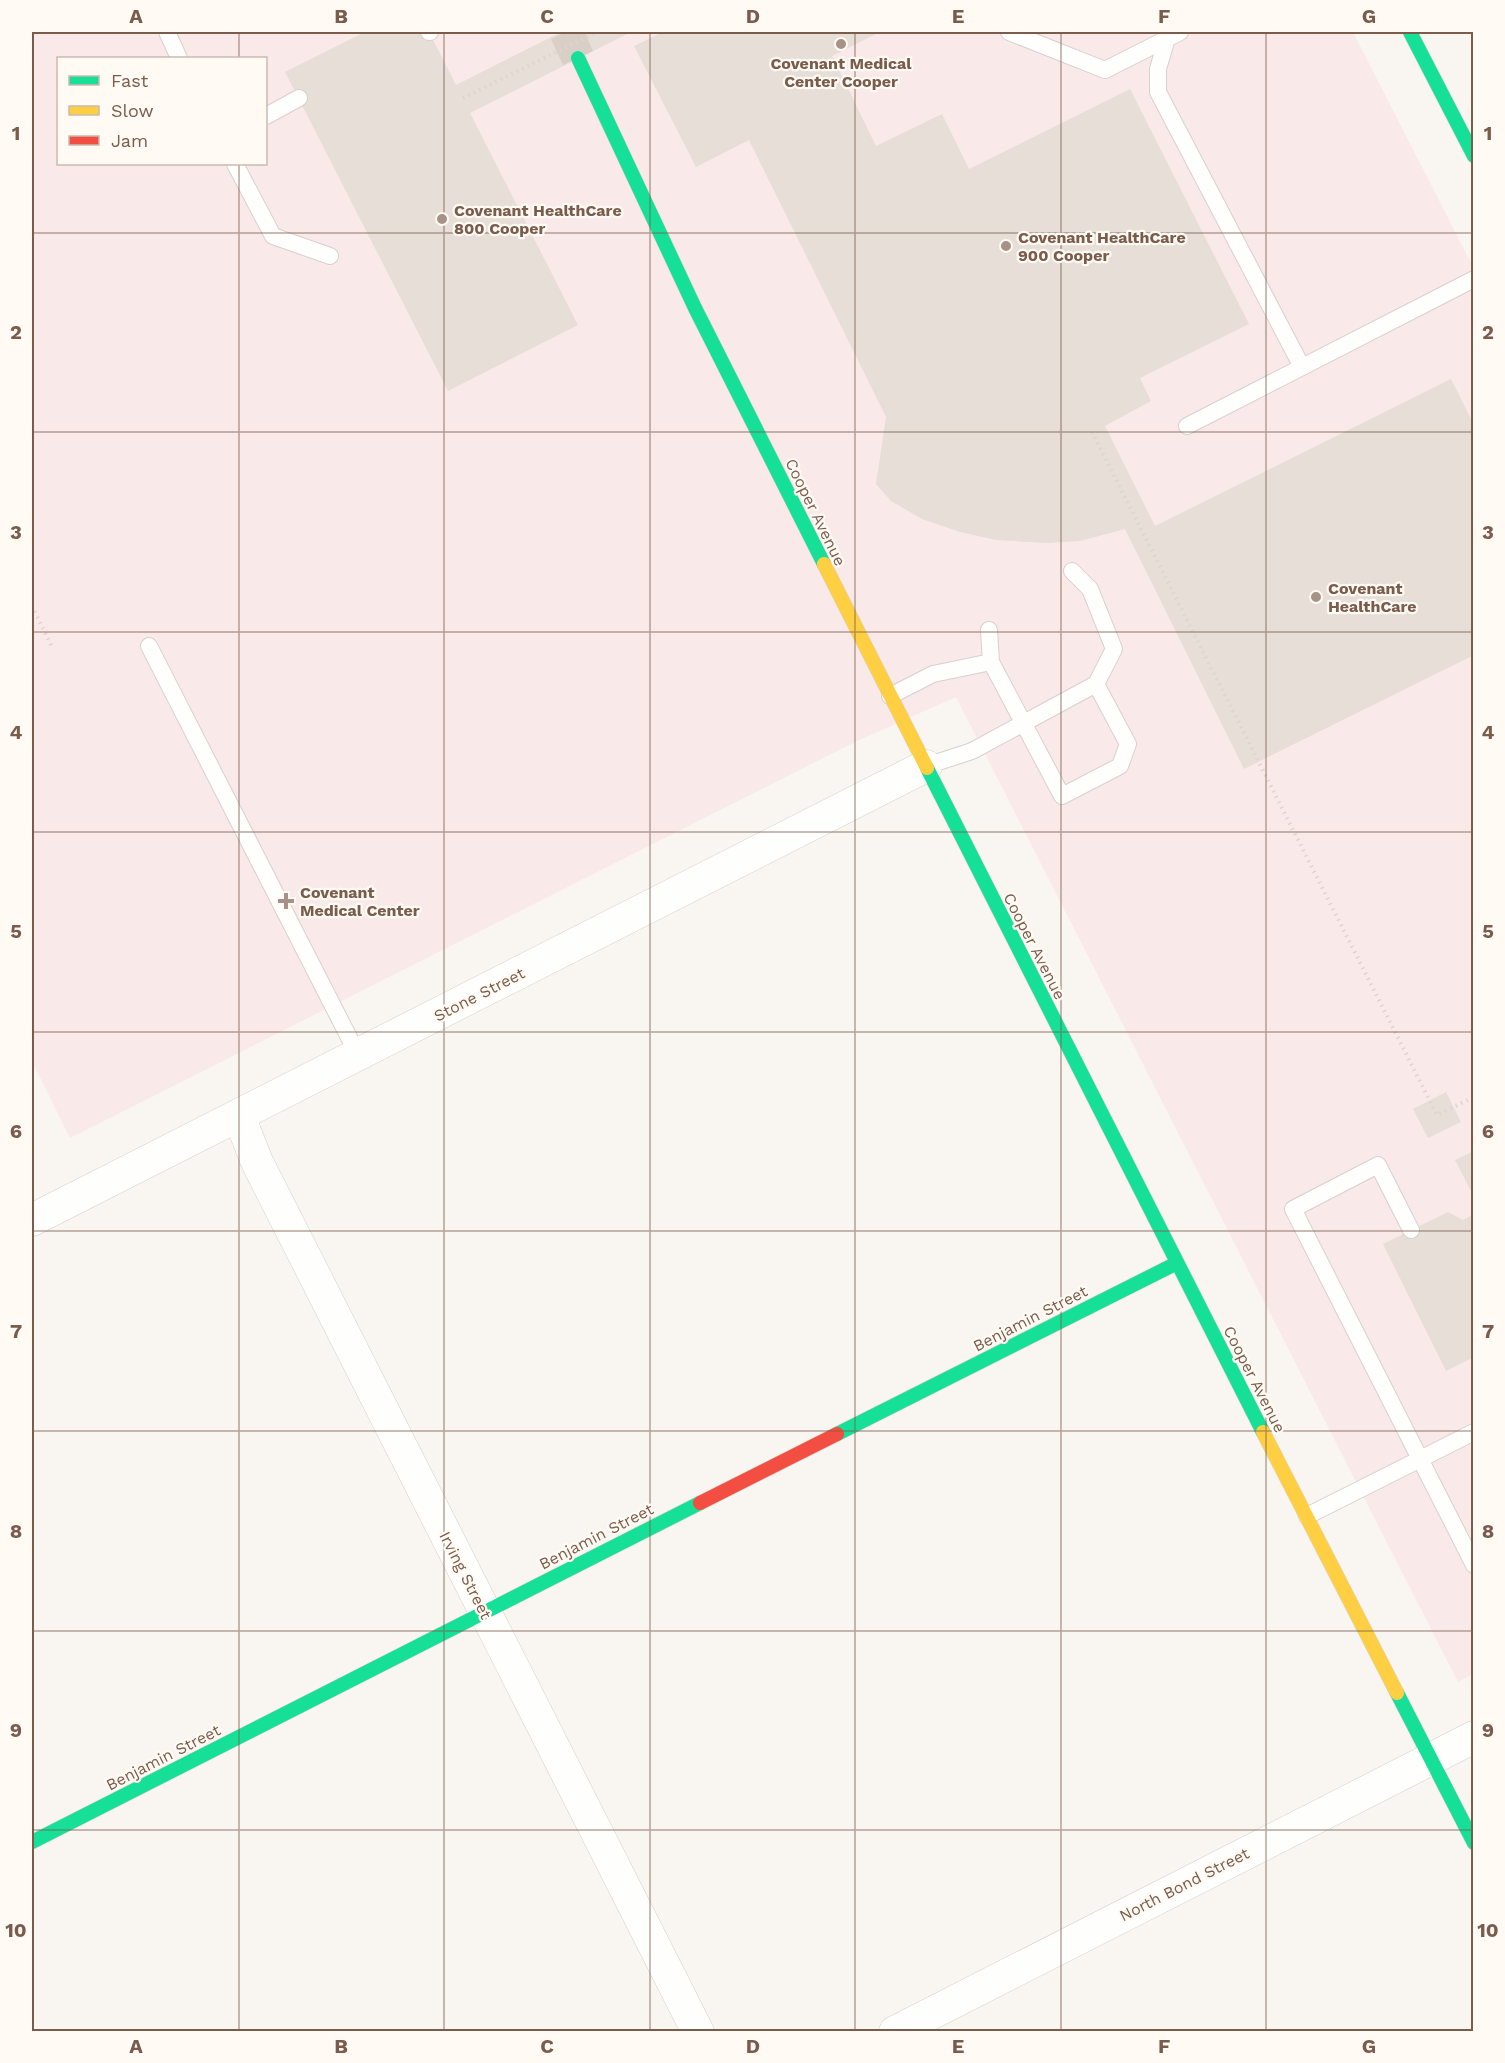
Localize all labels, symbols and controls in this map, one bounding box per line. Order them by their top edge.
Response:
text: A [129,4,143,28]
text: B [334,4,348,28]
text: C [540,4,554,28]
text: D [746,4,760,28]
text: E [952,4,964,28]
text: F [1158,4,1170,28]
text: G [1362,4,1376,28]
marker: Covenant Medical Center Cooper [834,37,848,51]
place label: Covenant Medical Center Cooper [770,54,912,91]
legend [57,57,267,165]
text: Fast [111,70,149,91]
text: Slow [111,100,154,121]
text: 1 [12,121,20,145]
text: 1 [1484,121,1492,145]
text: Jam [111,130,148,151]
place label: Covenant HealthCare 800 Cooper [454,201,622,238]
marker: Covenant HealthCare 800 Cooper [435,212,449,226]
place label: Covenant HealthCare 900 Cooper [1018,228,1186,265]
marker: Covenant HealthCare 900 Cooper [999,239,1013,253]
text: 2 [10,320,22,344]
text: 2 [1482,320,1494,344]
street label: Cooper Avenue [781,455,850,569]
text: 3 [10,520,22,544]
text: 3 [1482,520,1494,544]
place label: Covenant HealthCare [1328,579,1417,616]
marker: Covenant HealthCare [1309,590,1323,604]
text: 4 [10,720,23,744]
text: 4 [1482,720,1495,744]
place label: Covenant Medical Center [300,883,420,920]
street label: Cooper Avenue [1000,890,1070,1003]
marker: Covenant Medical Center [277,892,295,910]
text: 5 [10,919,22,943]
text: 5 [1482,919,1494,943]
street label: Stone Street [431,963,528,1025]
text: 6 [10,1119,22,1143]
text: 6 [1482,1119,1494,1143]
street label: Benjamin Street [970,1281,1091,1355]
text: 7 [10,1319,22,1343]
text: 7 [1482,1319,1494,1343]
street label: Cooper Avenue [1220,1323,1290,1436]
street label: Benjamin Street [536,1499,657,1573]
text: 8 [10,1519,22,1543]
text: 8 [1482,1519,1494,1543]
street label: Irving Street [435,1528,496,1622]
text: 9 [10,1718,22,1742]
text: 9 [1482,1718,1494,1742]
street label: Benjamin Street [103,1720,224,1794]
street label: North Bond Street [1116,1843,1252,1925]
text: 10 [5,1918,27,1942]
text: 10 [1477,1918,1499,1942]
text: A [129,2034,143,2058]
text: B [334,2034,348,2058]
text: C [540,2034,554,2058]
text: D [746,2034,760,2058]
text: E [952,2034,964,2058]
text: F [1158,2034,1170,2058]
text: G [1362,2034,1376,2058]

